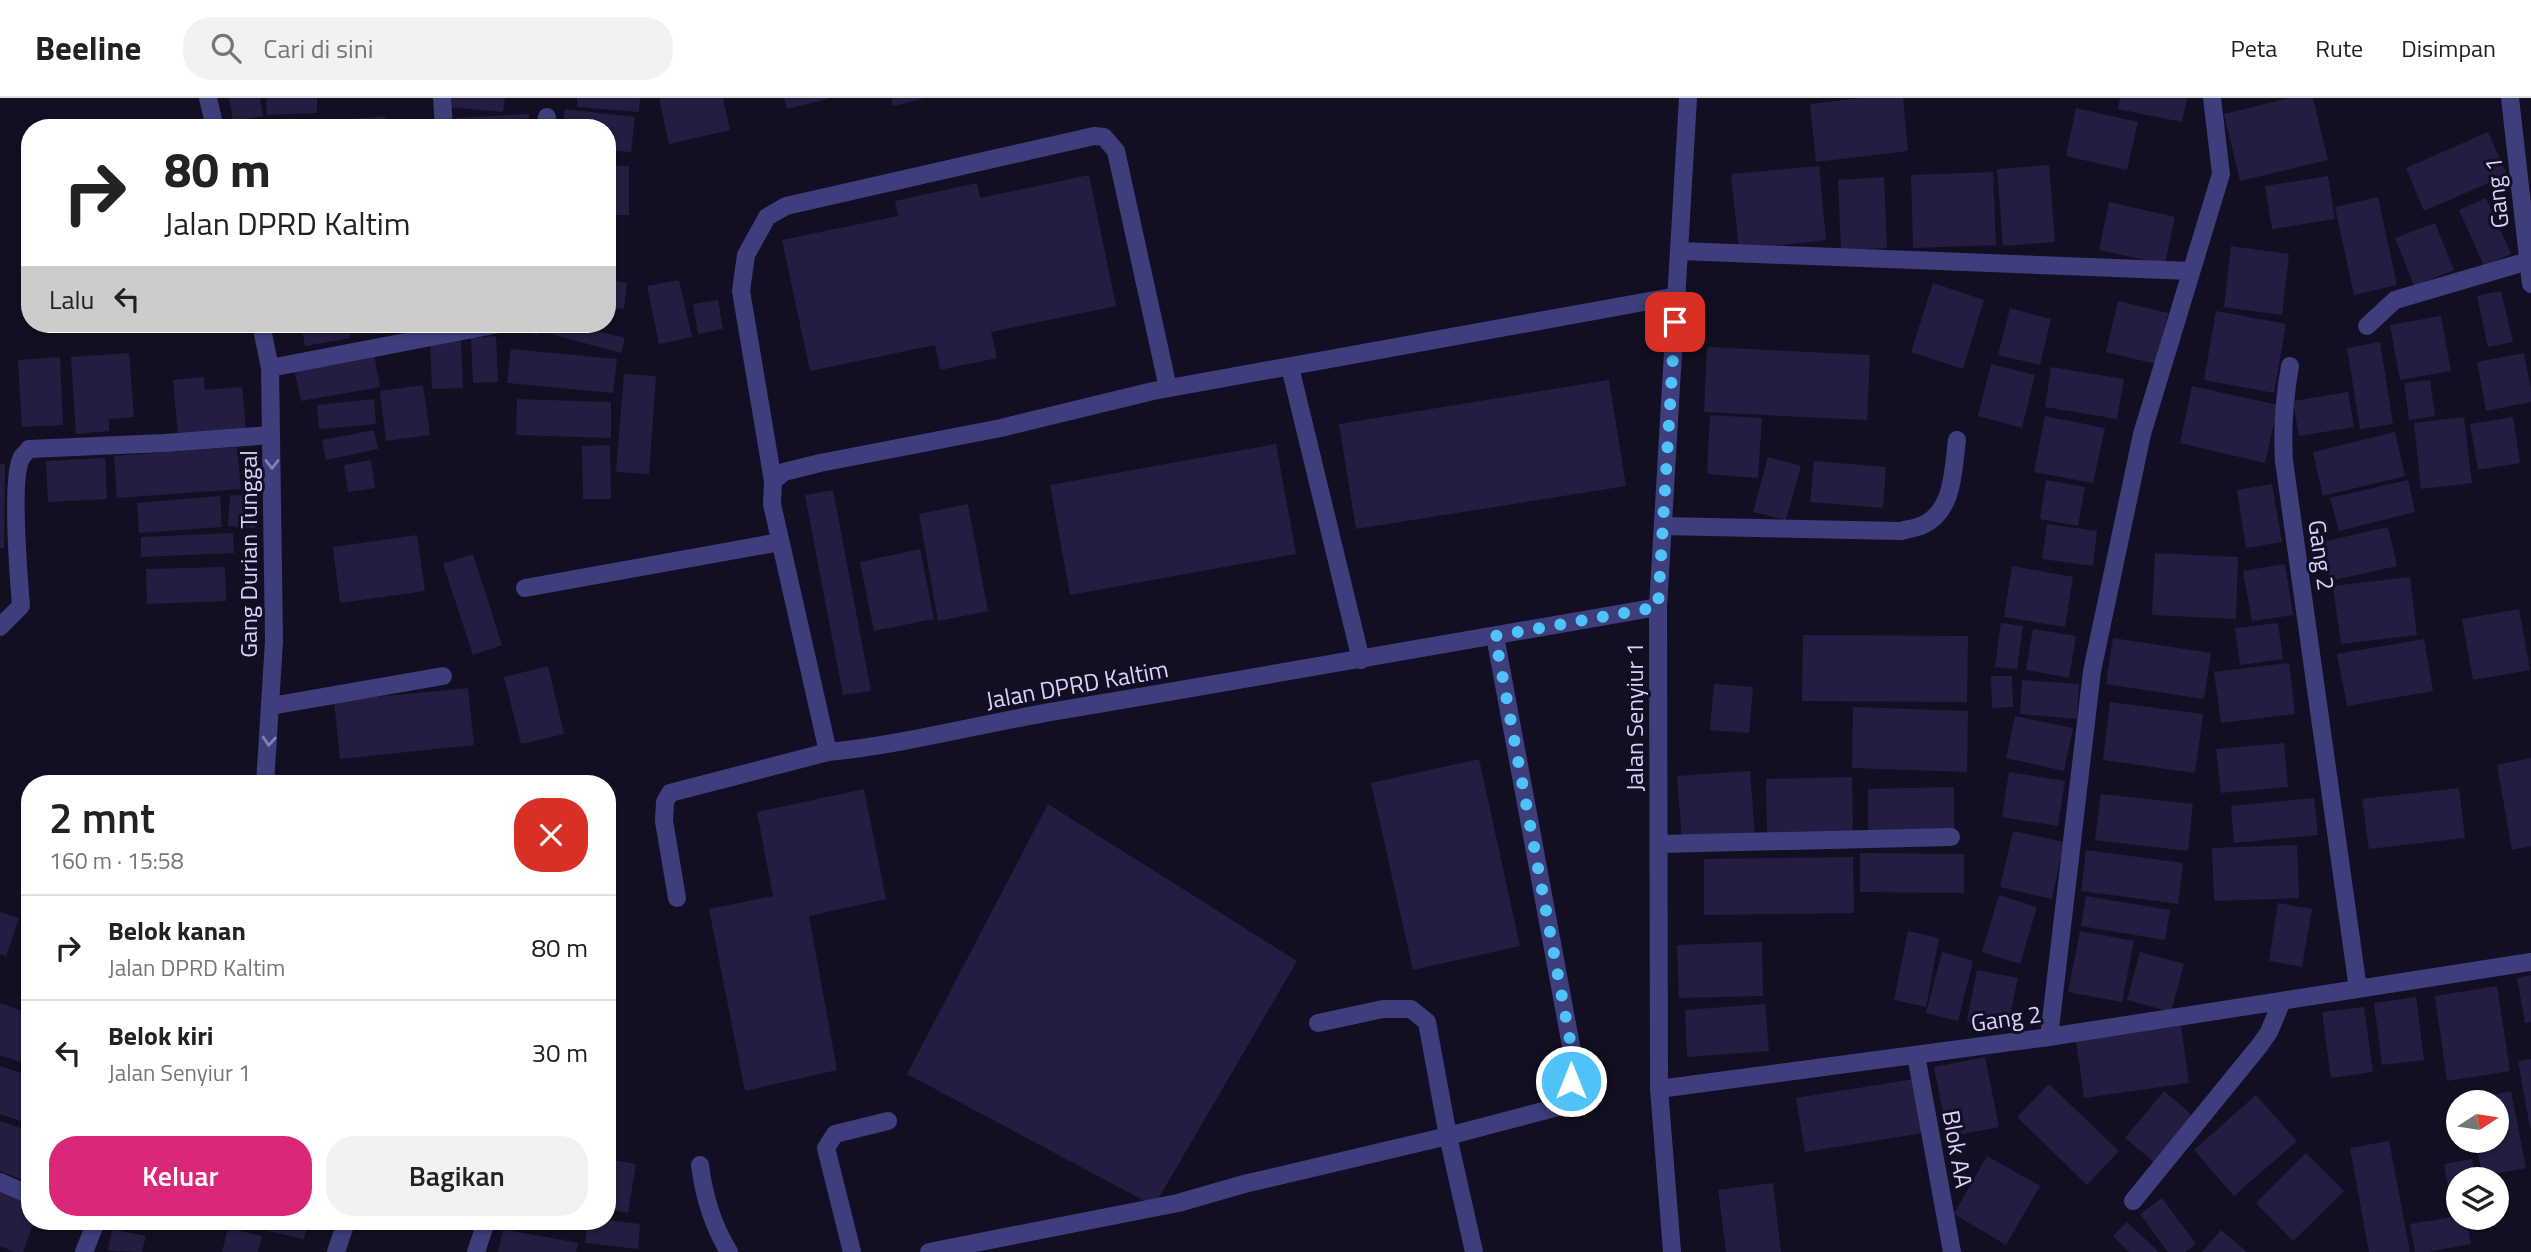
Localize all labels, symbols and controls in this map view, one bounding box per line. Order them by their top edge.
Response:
search box [183,17,673,80]
text: Beeline [35,23,141,73]
icon: search [207,29,245,67]
text: Cari di sini [263,29,373,68]
text: Peta [2231,30,2277,66]
text: Rute [2315,30,2363,66]
text: Disimpan [2401,30,2496,66]
text: 80 m [164,131,271,206]
icon: right [49,147,140,238]
street label: Gang 1 [2474,156,2518,230]
text: Jalan DPRD Kaltim [164,199,411,247]
text: Lalu [49,280,94,319]
icon: left [108,280,146,318]
pin [1645,292,1705,352]
icon: arrive [1656,303,1694,341]
street label: Gang Durian Tunggal [230,450,266,658]
one-way arrow [264,459,279,470]
street label: Gang 2 [2299,517,2345,593]
street label: Jalan Senyiur 1 [1616,642,1652,792]
street label: Jalan DPRD Kaltim [983,650,1171,718]
one-way arrow [262,736,277,747]
text: 2 mnt [49,785,155,849]
button: close [514,798,588,872]
text: 160 m · 15:58 [49,843,184,878]
text: Belok kanan [108,911,246,950]
text: 80 m [531,928,588,967]
icon: right [49,929,87,967]
text: Jalan DPRD Kaltim [108,950,285,985]
street label: Gang 2 [1968,995,2044,1041]
text: Belok kiri [108,1016,214,1055]
text: 30 m [531,1033,588,1072]
icon: left [49,1034,87,1072]
position arrow [1534,1044,1608,1118]
text: Jalan Senyiur 1 [108,1055,251,1090]
north arrow [2446,1090,2510,1153]
map controls [2446,1090,2509,1230]
street label: Blok AA [1933,1107,1983,1191]
button: Keluar [49,1136,312,1216]
button: Bagikan [326,1136,588,1216]
button: layers [2446,1167,2509,1230]

